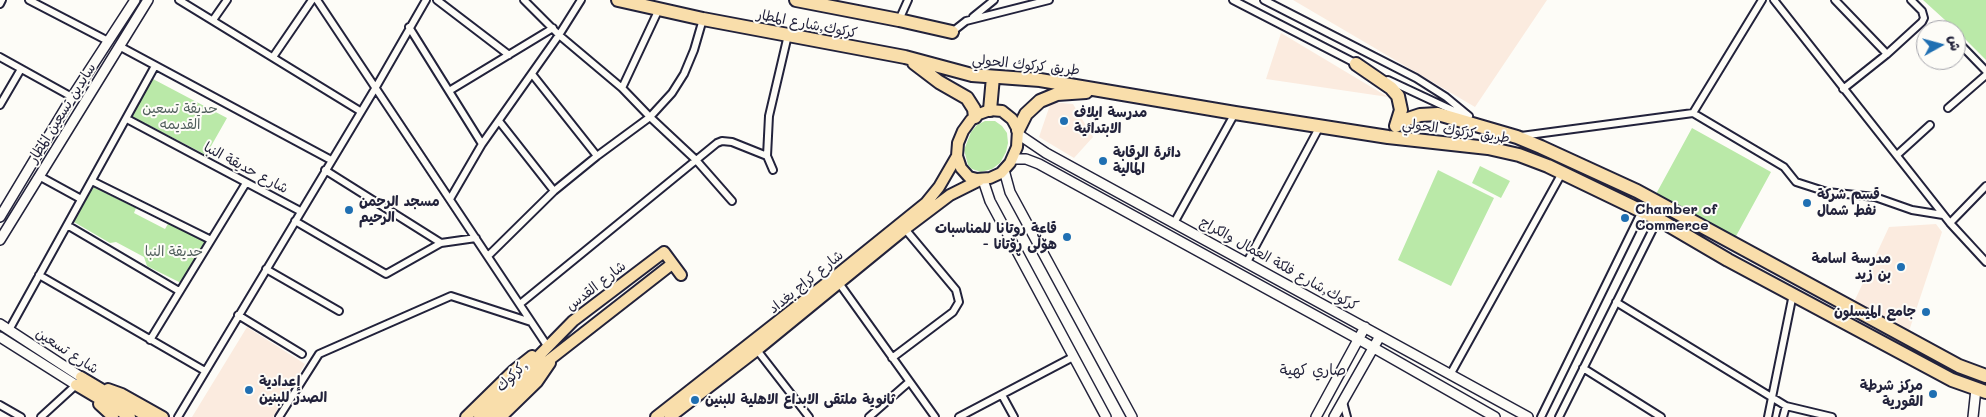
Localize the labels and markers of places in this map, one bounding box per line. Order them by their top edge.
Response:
place label: مدرسة ايلاف الابتدائية [1074,105,1147,138]
marker: مدرسة ايلاف الابتدائية [1058,115,1070,127]
place label: دائرة الرقابة المالية [1113,145,1181,178]
marker: دائرة الرقابة المالية [1097,155,1109,167]
place label: قسم شركة نفط شمال [1817,187,1880,220]
place label: مسجد الرحمن الرحيم [359,194,440,226]
marker: قسم شركة نفط شمال [1801,197,1813,209]
place label: Chamber of Commerce [1635,202,1717,234]
marker: مسجد الرحمن الرحيم [343,204,355,216]
marker: Chamber of Commerce [1619,212,1631,224]
place label: قاعة روتانا للمناسبات - هۆڵی ڕۆتانا [935,221,1057,253]
marker: قاعة روتانا للمناسبات - هۆڵی ڕۆتانا [1061,231,1073,243]
place label: مدرسة اسامة بن زيد [1812,251,1891,284]
marker: مدرسة اسامة بن زيد [1895,261,1907,273]
place label: جامع الميسلون [1834,304,1916,320]
marker: جامع الميسلون [1920,306,1932,318]
place label: إعدادية الصدر للبنين [259,374,327,407]
place label: مركز شرطة القورية [1860,378,1923,411]
marker: إعدادية الصدر للبنين [243,384,255,396]
marker: مركز شرطة القورية [1927,388,1939,400]
place label: ثانوية ملتقى الابداع الاهلية للبنين [705,392,895,408]
marker: ثانوية ملتقى الابداع الاهلية للبنين [689,394,701,406]

